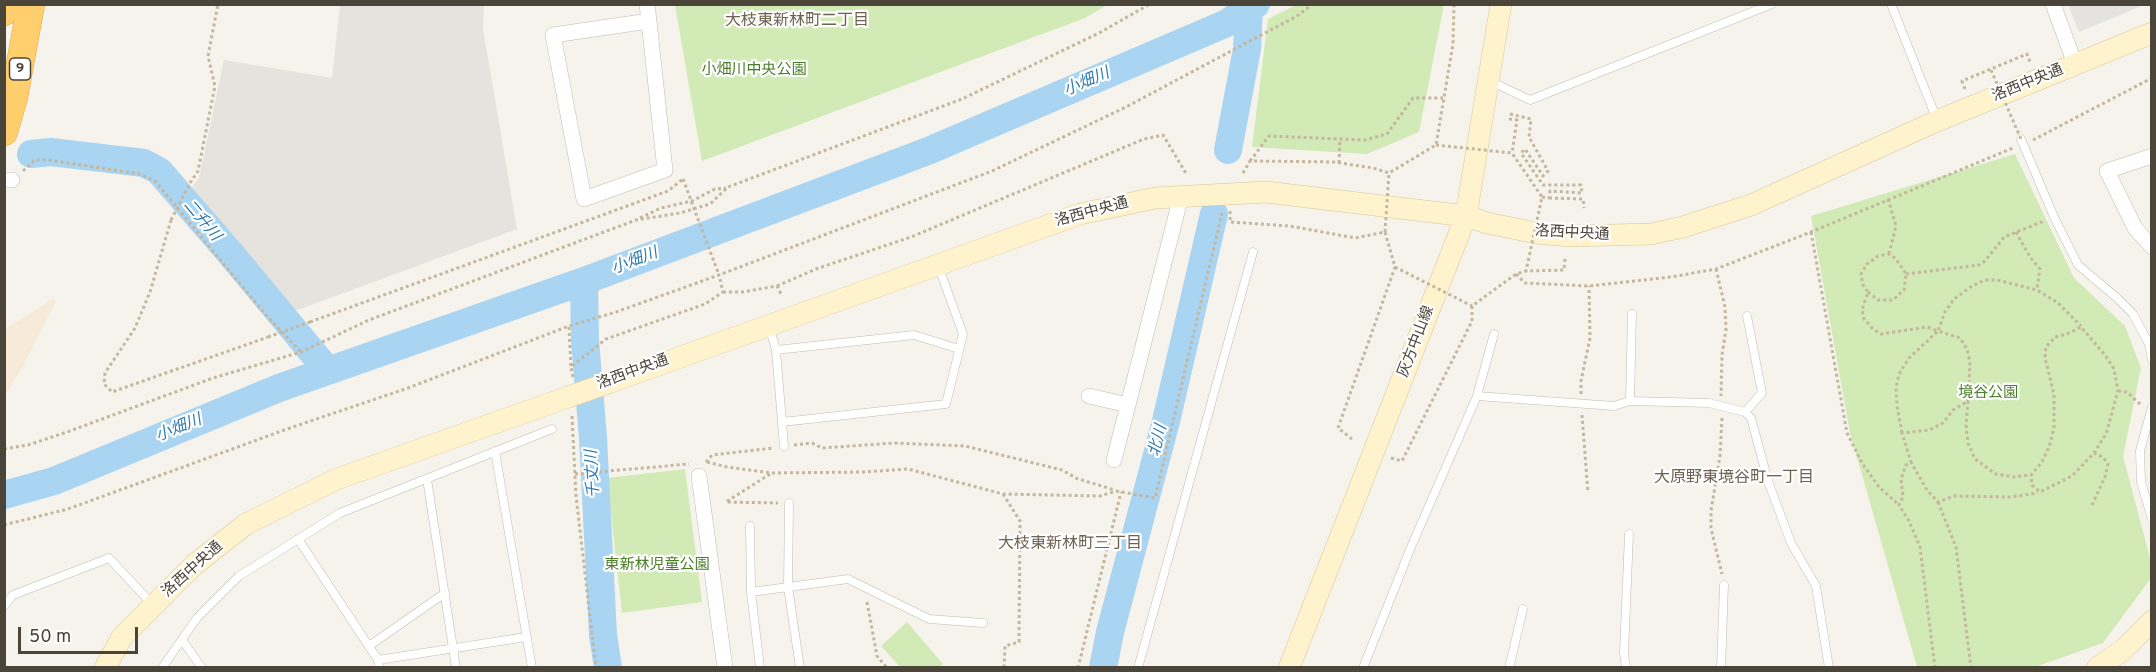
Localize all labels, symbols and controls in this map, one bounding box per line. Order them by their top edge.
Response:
district label: 大枝東新林町二丁目 [725,12,869,32]
road number: 9 [10,58,31,80]
park label: 小畑川中央公園 [702,62,806,80]
street label: 洛西中央通 [1990,62,2066,106]
water label: 小畑川 [1061,65,1113,101]
street label: 洛西中央通 [1053,195,1131,231]
water label: 二升川 [178,196,224,246]
street label: 洛西中央通 [1534,223,1610,245]
water label: 小畑川 [609,244,661,280]
street label: 灰方中山線 [1395,304,1439,380]
street label: 洛西中央通 [595,352,671,394]
park label: 境谷公園 [1958,385,2018,403]
water label: 小畑川 [153,411,205,447]
water label: 北川 [1146,423,1172,459]
water label: 千丈川 [583,450,605,498]
district label: 大原野東境谷町一丁目 [1654,469,1814,489]
district label: 大枝東新林町三丁目 [998,535,1142,555]
street label: 洛西中央通 [159,538,227,602]
park label: 東新林児童公園 [605,557,709,575]
scale bar [21,615,141,653]
text: 50 m [29,626,71,649]

